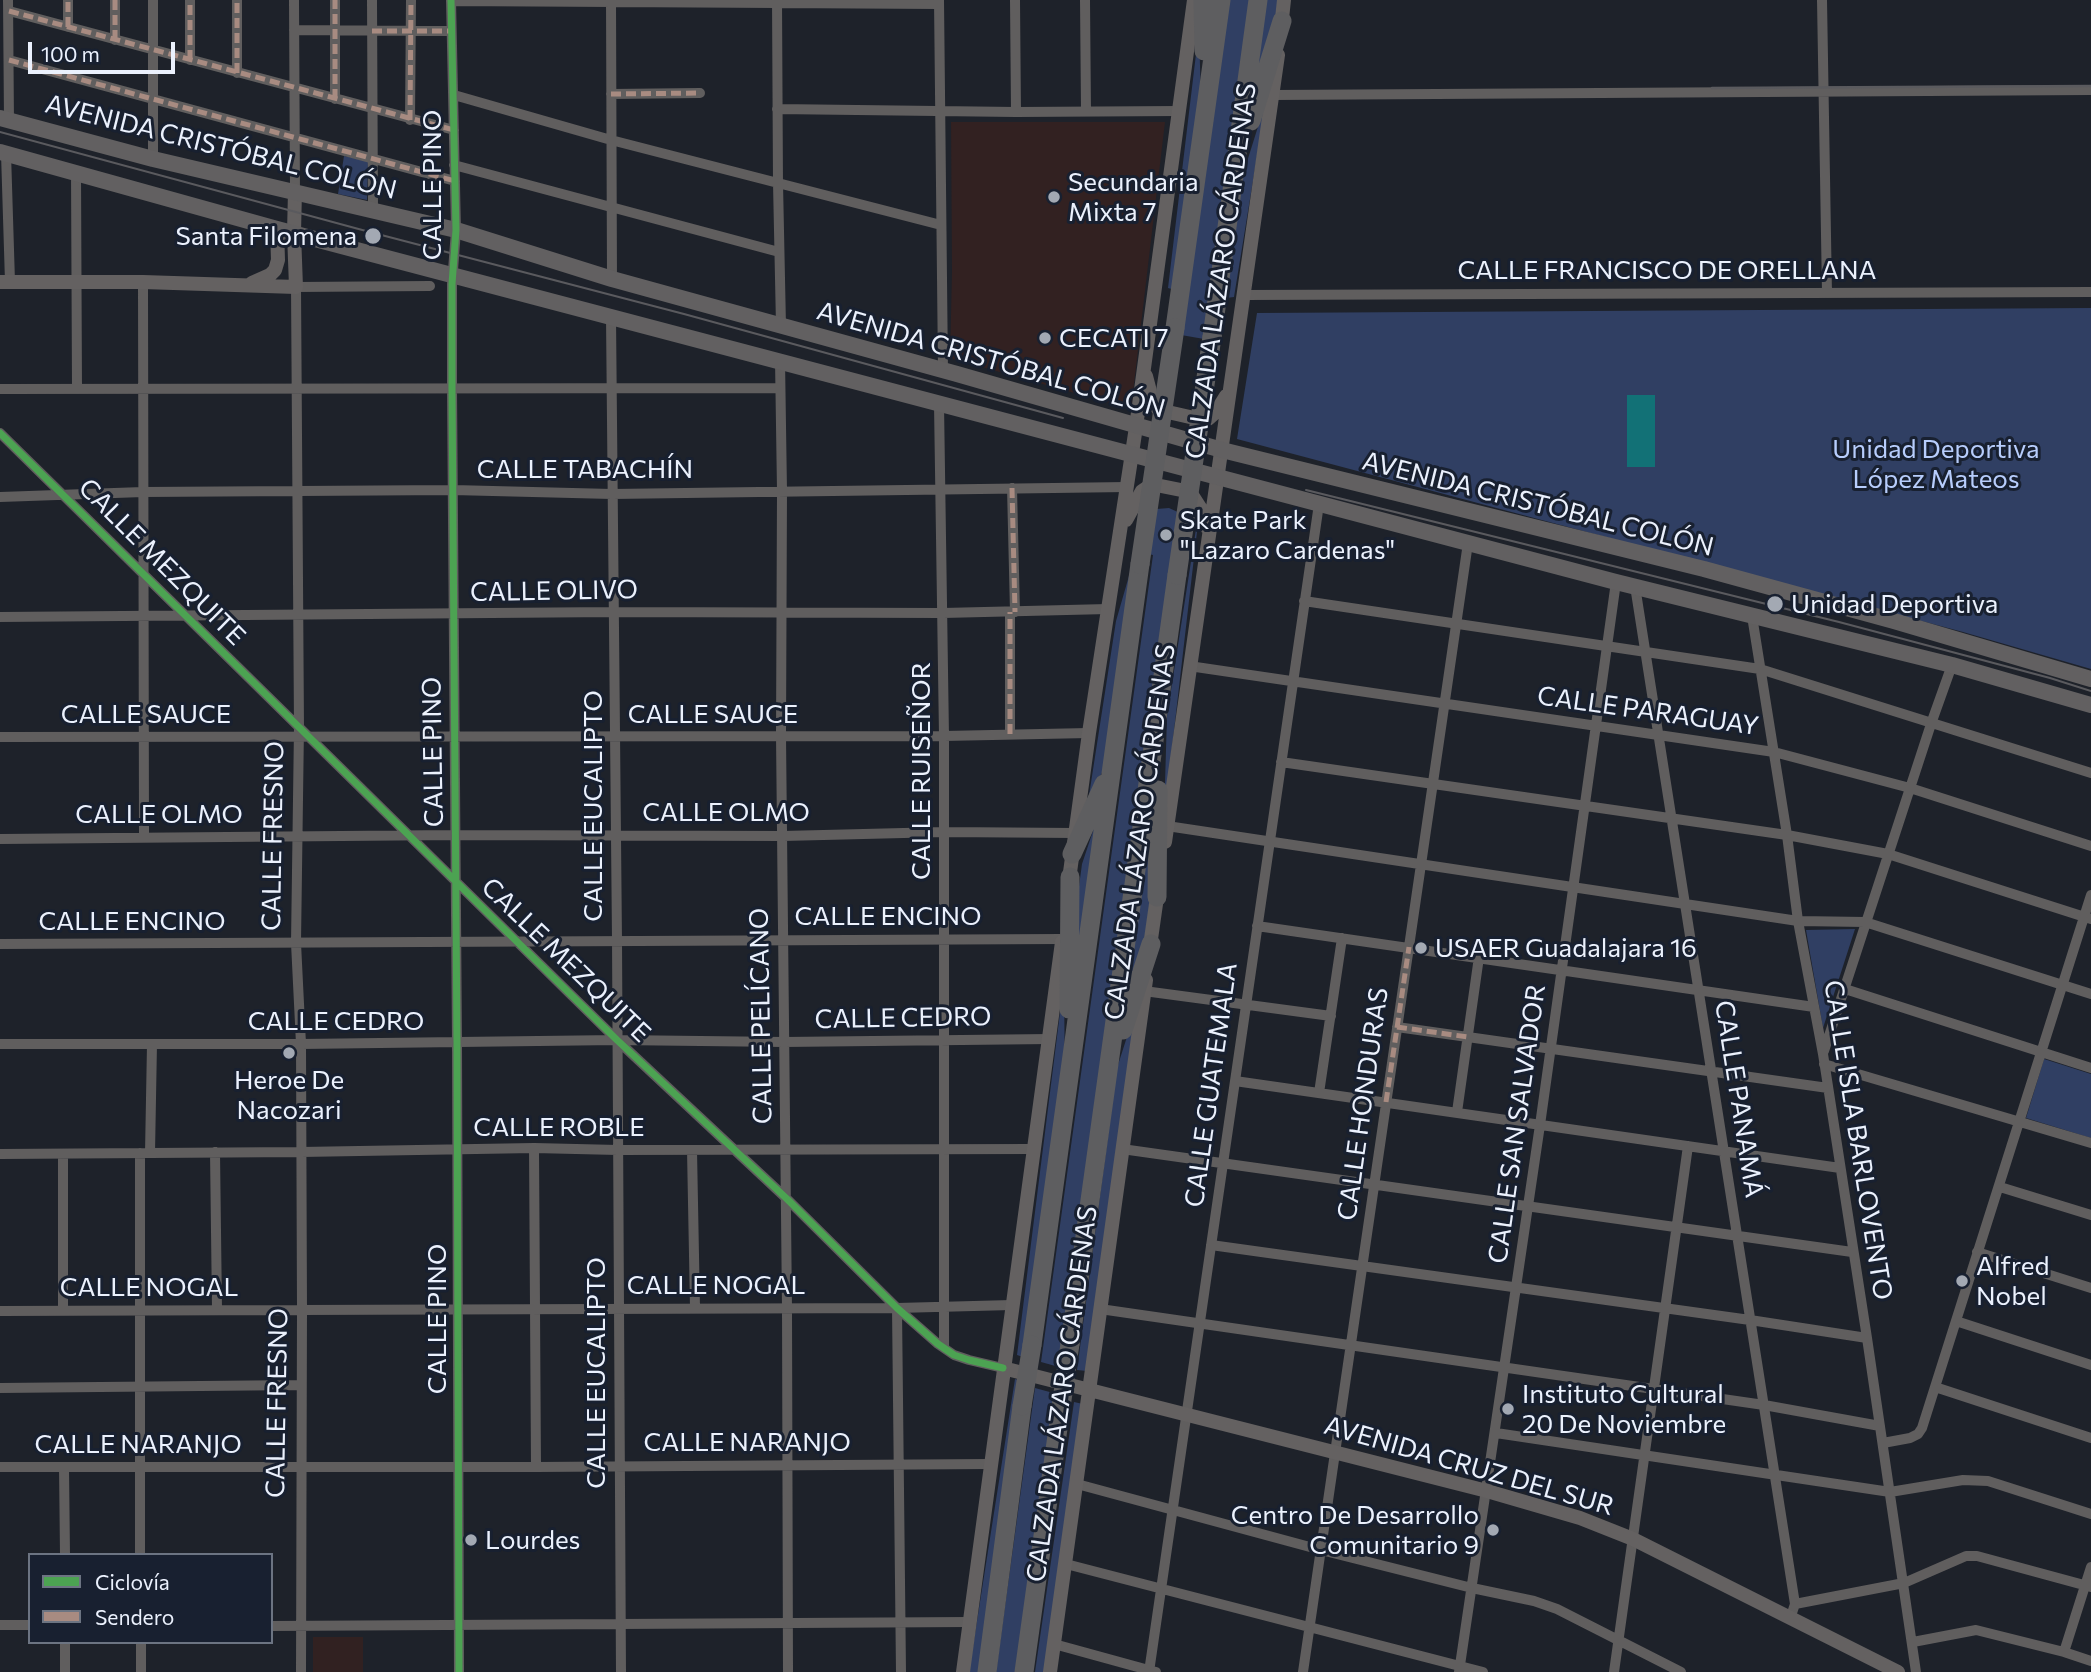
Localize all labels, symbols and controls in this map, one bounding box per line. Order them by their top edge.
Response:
scale bar [32,28,178,72]
text: 100 m [41,41,100,66]
street label: CALZADA LÁZARO CÁRDENAS [1179,81,1263,461]
street label: AVENIDA CRISTÓBAL COLÓN [42,88,400,206]
street label: CALLE PINO [416,110,448,260]
place label: Secundaria Mixta 7 [1068,166,1199,228]
marker: Secundaria Mixta 7 [1046,189,1062,205]
place label: Santa Filomena [175,220,357,252]
marker: Santa Filomena [363,226,383,246]
street label: CALLE FRANCISCO DE ORELLANA [1457,254,1877,286]
street label: AVENIDA CRISTÓBAL COLÓN [813,295,1169,425]
place label: CECATI 7 [1059,322,1168,354]
marker: CECATI 7 [1037,330,1053,346]
park label: Unidad Deportiva López Mateos [1832,433,2040,494]
street label: AVENIDA CRISTÓBAL COLÓN [1359,445,1717,563]
street label: CALLE TABACHÍN [477,453,693,485]
street label: CALLE MEZQUITE [72,472,252,652]
place label: Skate Park "Lazaro Cardenas" [1180,504,1395,566]
marker: Skate Park "Lazaro Cardenas" [1158,527,1174,543]
street label: CALLE OLIVO [470,574,638,608]
place label: Unidad Deportiva [1791,588,1998,620]
marker: Unidad Deportiva [1765,594,1785,614]
street label: CALZADA LÁZARO CÁRDENAS [1098,642,1182,1022]
street label: CALLE RUISEÑOR [905,662,937,880]
street label: CALLE PINO [416,677,450,827]
street label: CALLE PARAGUAY [1535,680,1761,742]
street label: CALLE EUCALIPTO [577,690,609,922]
street label: CALLE SAUCE [61,698,231,730]
street label: CALLE SAUCE [628,698,798,730]
street label: CALLE FRESNO [256,741,290,931]
street label: CALLE OLMO [642,796,810,828]
street label: CALLE OLMO [75,798,243,830]
street label: CALLE MEZQUITE [475,871,657,1049]
street label: CALLE ENCINO [795,900,981,932]
street label: CALLE ENCINO [39,905,225,937]
street label: CALLE PELÍCANO [744,908,778,1124]
place label: USAER Guadalajara 16 [1435,932,1697,964]
marker: USAER Guadalajara 16 [1413,940,1429,956]
street label: CALLE GUATEMALA [1178,961,1244,1209]
street label: CALLE ISLA BARLOVENTO [1817,978,1899,1302]
street label: CALLE SAN SALVADOR [1482,982,1552,1266]
street label: CALLE HONDURAS [1331,985,1395,1223]
street label: CALLE PANAMÁ [1708,998,1770,1200]
street label: CALLE CEDRO [814,1001,992,1035]
street label: CALLE CEDRO [248,1005,424,1037]
marker: Heroe De Nacozari [281,1045,297,1061]
place label: Heroe De Nacozari [234,1064,344,1126]
street label: CALLE ROBLE [473,1111,645,1143]
street label: CALZADA LÁZARO CÁRDENAS [1020,1204,1104,1584]
street label: CALLE PINO [421,1244,453,1394]
place label: Alfred Nobel [1976,1250,2049,1312]
street label: CALLE EUCALIPTO [580,1257,612,1489]
street label: CALLE NOGAL [627,1269,805,1301]
street label: CALLE NOGAL [60,1271,238,1303]
marker: Alfred Nobel [1954,1273,1970,1289]
street label: CALLE FRESNO [260,1308,294,1498]
place label: Instituto Cultural 20 De Noviembre [1522,1378,1726,1440]
marker: Instituto Cultural 20 De Noviembre [1500,1401,1516,1417]
street label: AVENIDA CRUZ DEL SUR [1321,1410,1617,1522]
street label: CALLE NARANJO [643,1426,851,1458]
street label: CALLE NARANJO [34,1428,242,1460]
place label: Centro De Desarrollo Comunitario 9 [1231,1499,1479,1560]
marker: Centro De Desarrollo Comunitario 9 [1485,1522,1501,1538]
place label: Lourdes [485,1524,580,1556]
marker: Lourdes [463,1532,479,1548]
legend [28,1553,273,1644]
text: Ciclovía [95,1569,170,1594]
text: Sendero [95,1604,174,1629]

